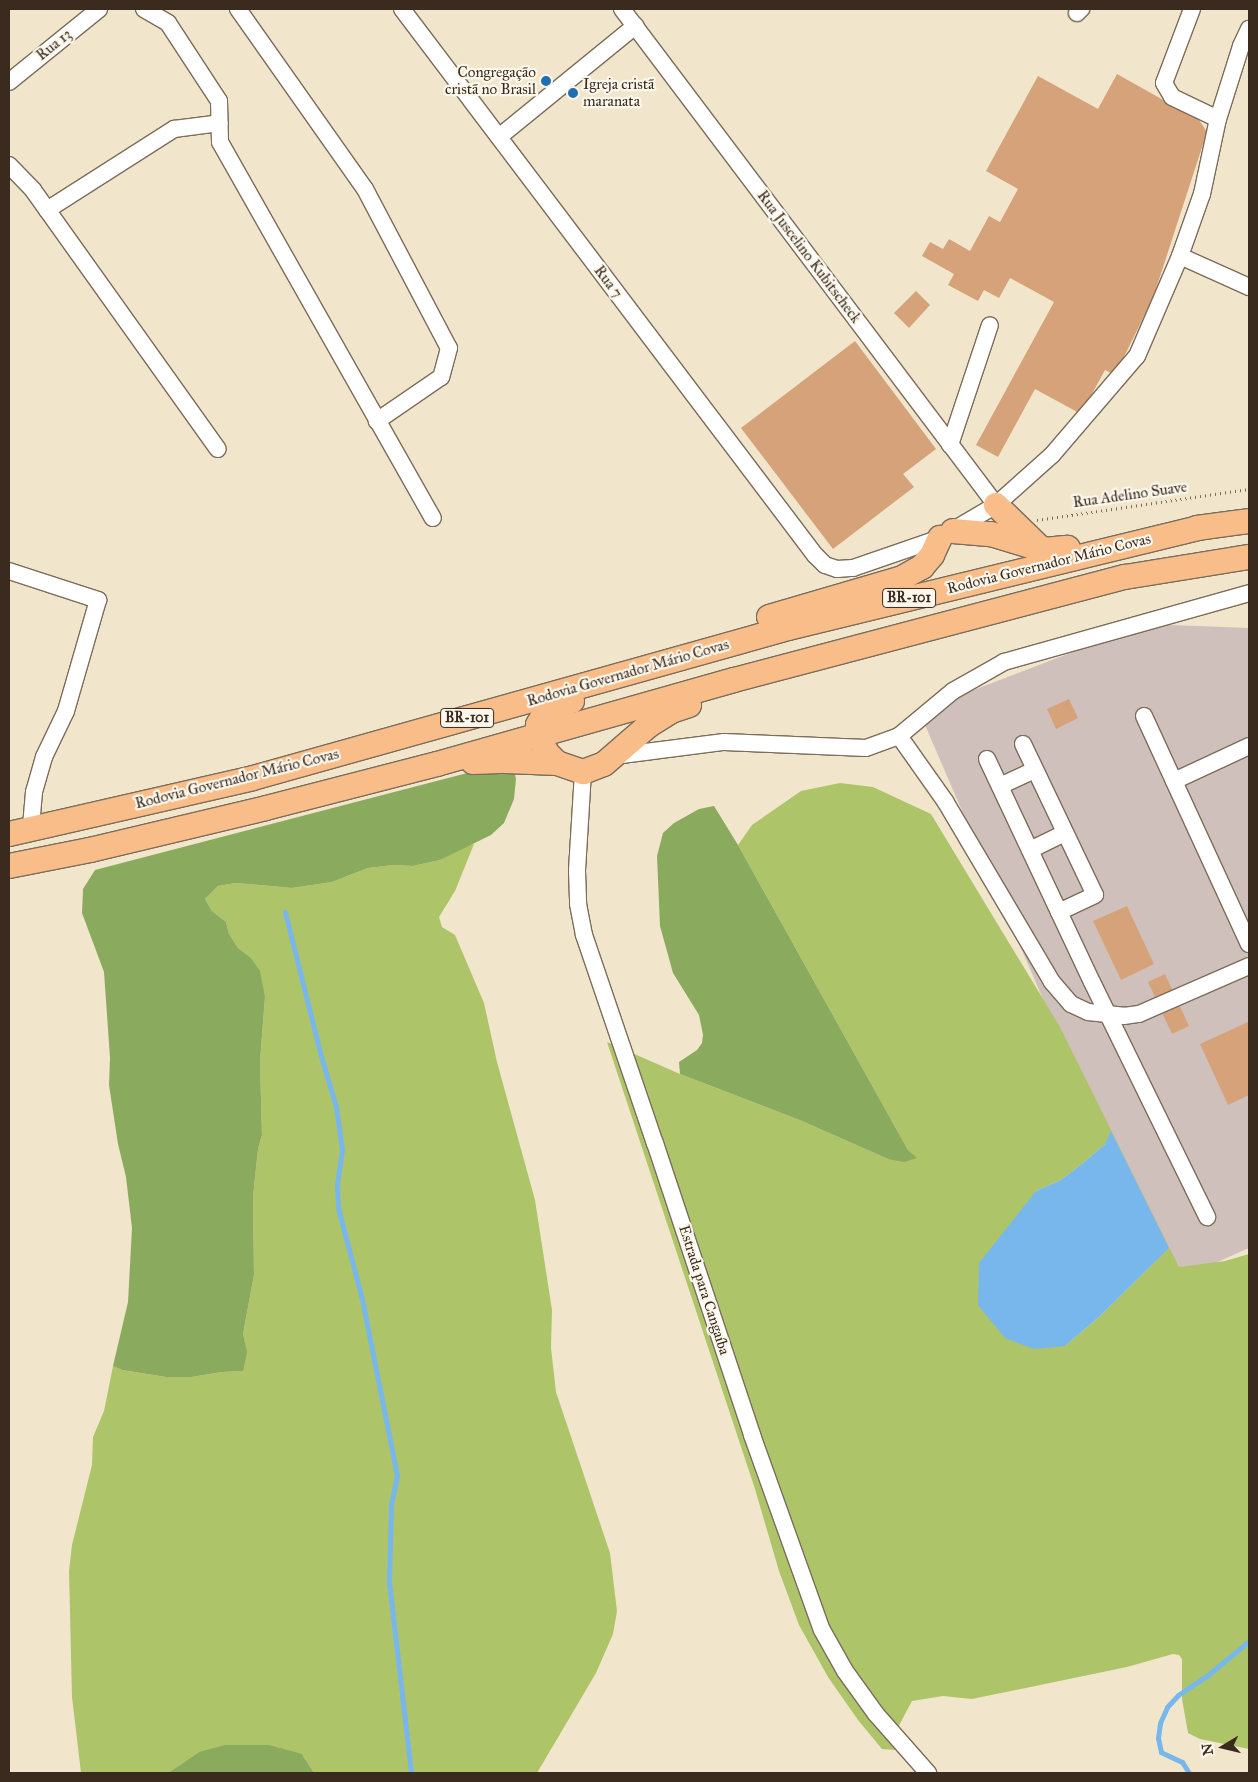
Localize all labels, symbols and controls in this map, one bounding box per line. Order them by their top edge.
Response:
street label: Rua 13 [33,25,75,65]
place label: Congregação cristã no Brasil [445,63,536,98]
marker: Congregação cristã no Brasil [540,75,552,87]
place label: Igreja cristã maranata [583,75,654,110]
marker: Igreja cristã maranata [567,87,579,99]
street label: Rua Juscelino Kubitscheck [753,187,865,327]
street label: Rua 7 [590,262,626,302]
street label: Rua Adelino Suave [1072,478,1188,512]
street label: Rodovia Governador Mário Covas [945,530,1153,598]
road number: BR-101 [882,586,936,610]
street label: Rodovia Governador Mário Covas [525,636,731,710]
road number: BR-101 [440,706,494,730]
street label: Rodovia Governador Mário Covas [133,745,341,813]
street label: Estrada para Cangaíba [675,1223,733,1357]
north arrow [1198,1722,1248,1772]
text: N [1198,1742,1217,1757]

